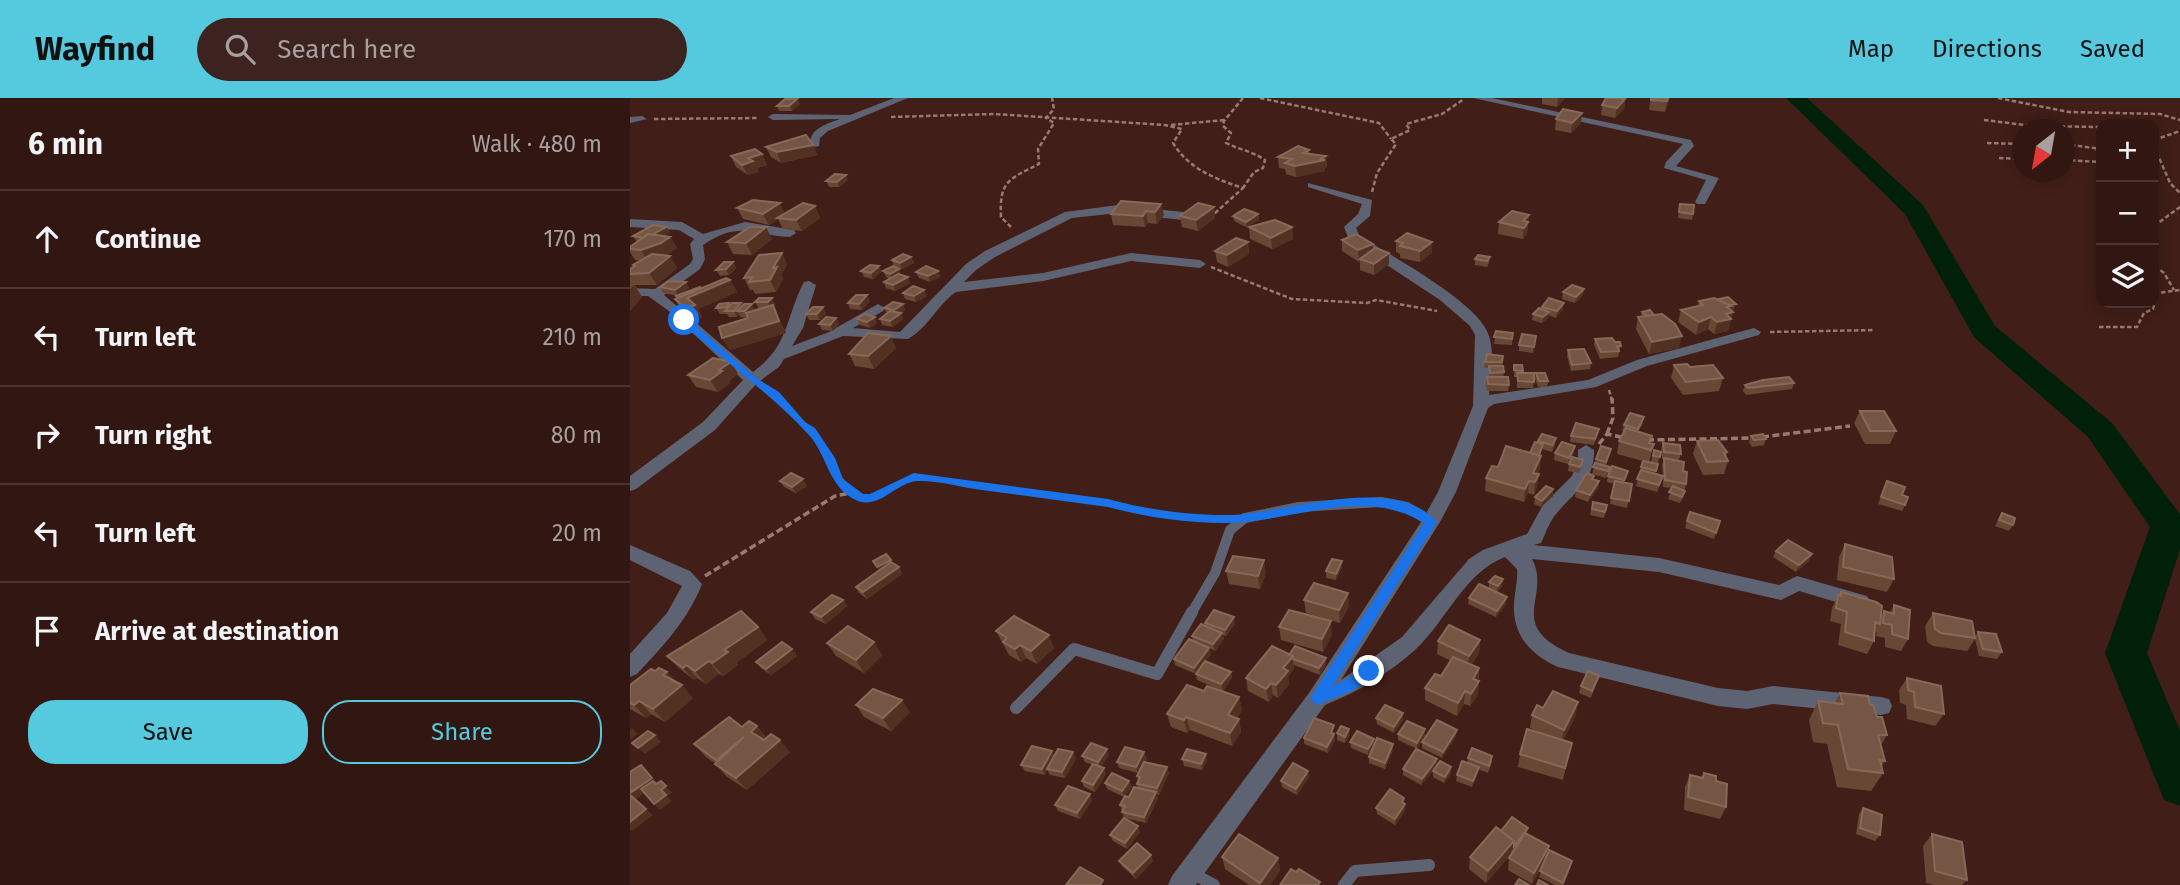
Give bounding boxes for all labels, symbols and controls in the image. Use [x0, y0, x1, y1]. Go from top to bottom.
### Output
search box [197, 18, 687, 81]
text: Wayfind [35, 29, 155, 69]
icon: search [221, 30, 259, 68]
text: Search here [277, 34, 416, 65]
text: Map [1848, 35, 1894, 63]
text: Directions [1932, 35, 2042, 63]
text: Saved [2080, 35, 2145, 63]
north arrow [2012, 119, 2075, 182]
map controls [2096, 119, 2159, 308]
button: + [2096, 119, 2159, 182]
text: 6 min [28, 126, 103, 162]
text: Walk · 480 m [472, 130, 602, 158]
button: − [2096, 182, 2159, 245]
icon: ahead [28, 220, 66, 258]
text: Continue [95, 224, 201, 255]
text: 170 m [543, 225, 602, 253]
button: layers [2096, 245, 2159, 308]
route start [668, 304, 699, 335]
icon: left [28, 318, 66, 356]
text: Turn left [95, 322, 196, 353]
text: 210 m [543, 323, 602, 351]
icon: right [28, 416, 66, 454]
text: Turn right [95, 420, 212, 451]
text: 80 m [551, 421, 602, 449]
icon: left [28, 514, 66, 552]
text: Turn left [95, 518, 196, 549]
text: 20 m [552, 519, 602, 547]
icon: arrive [28, 612, 66, 650]
text: Arrive at destination [95, 616, 339, 647]
route end [1353, 655, 1384, 686]
button: Save [28, 700, 308, 764]
button: Share [322, 700, 602, 764]

